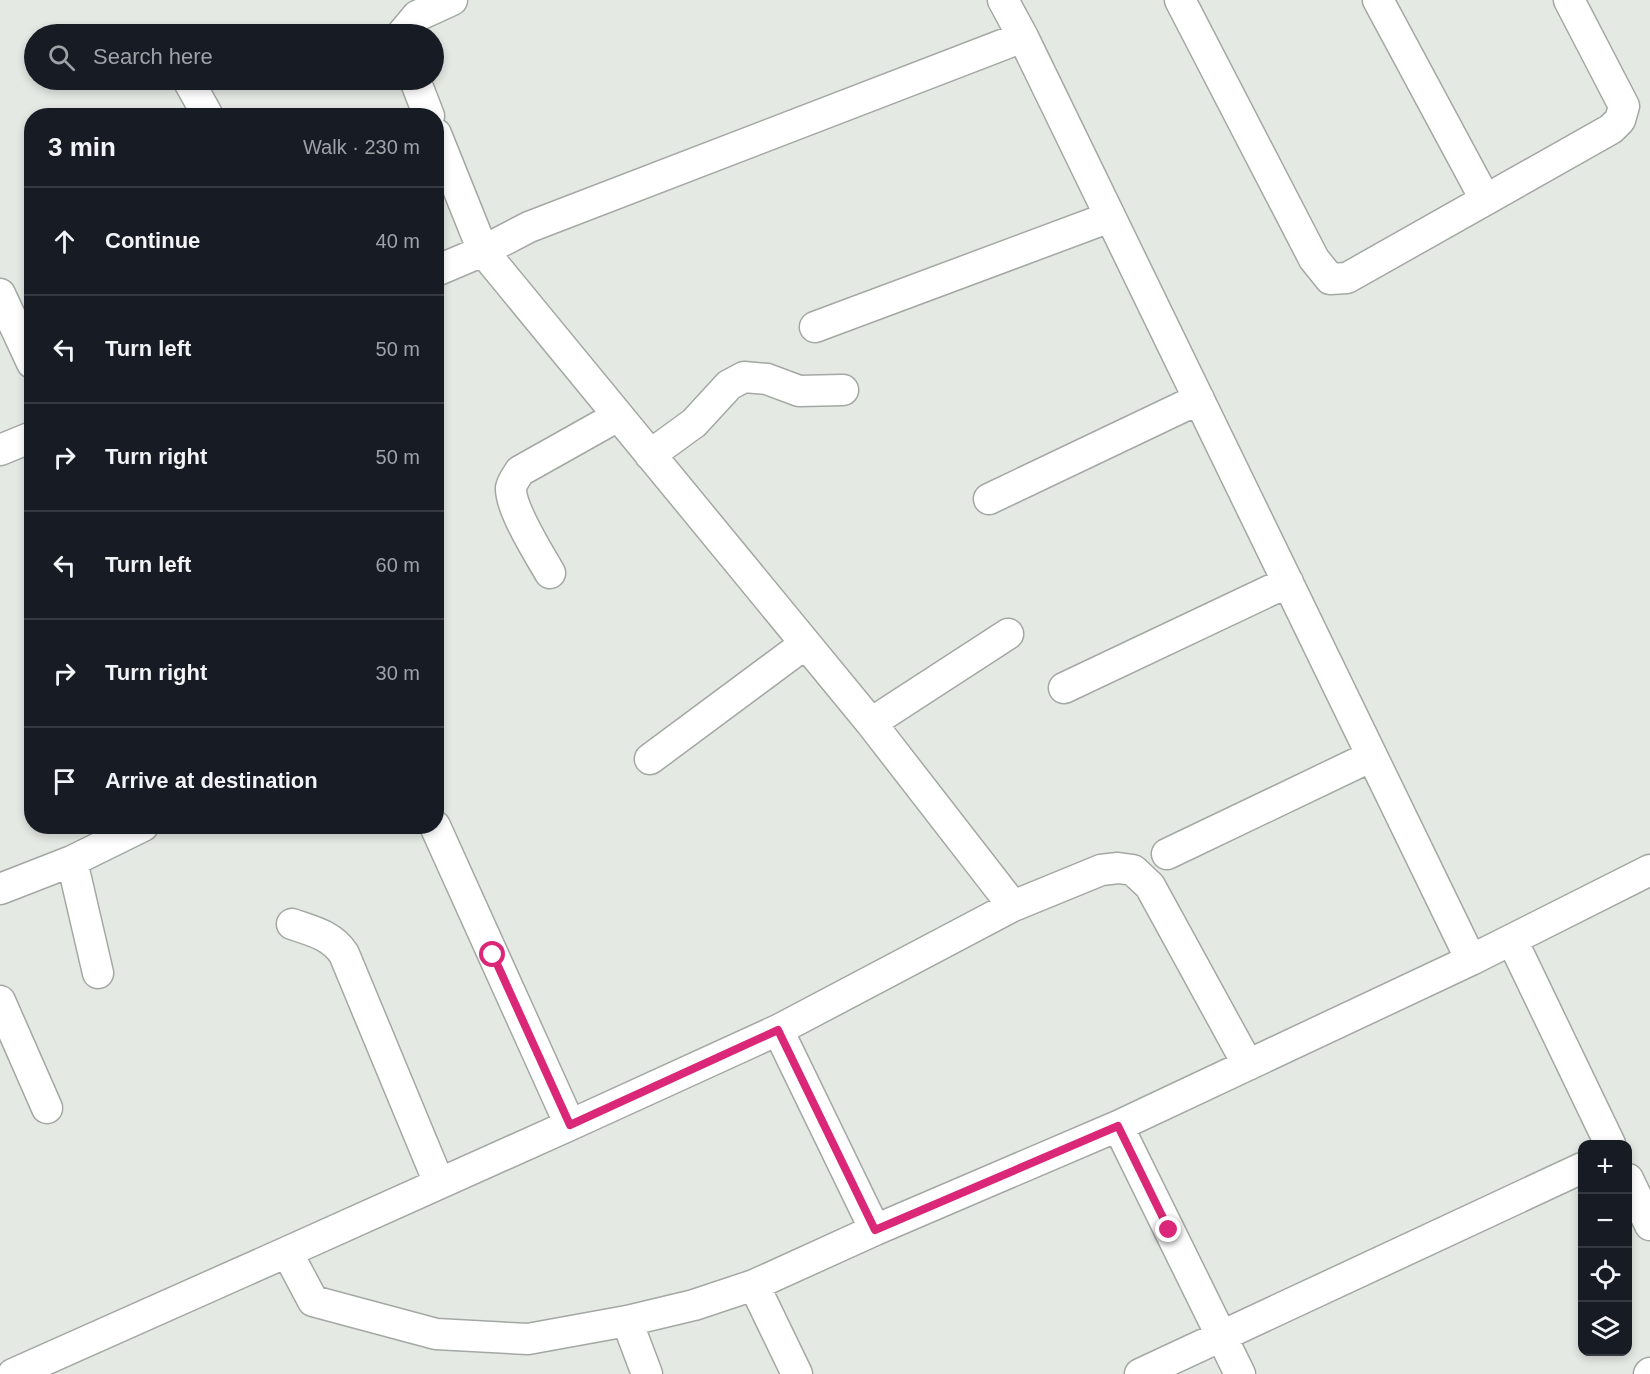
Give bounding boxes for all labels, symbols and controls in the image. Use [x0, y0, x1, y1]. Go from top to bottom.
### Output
search box [24, 24, 444, 90]
icon: search [45, 41, 78, 74]
text: Search here [93, 44, 213, 69]
text: 3 min [48, 132, 116, 162]
text: Walk · 230 m [303, 136, 420, 158]
icon: ahead [48, 225, 81, 258]
text: Continue [105, 228, 200, 253]
text: 40 m [376, 230, 420, 252]
icon: left [48, 333, 81, 366]
text: Turn left [105, 336, 191, 361]
text: 50 m [376, 338, 420, 360]
icon: right [48, 441, 81, 474]
text: Turn right [105, 444, 207, 469]
text: 50 m [376, 446, 420, 468]
icon: left [48, 549, 81, 582]
text: Turn left [105, 552, 191, 577]
text: 60 m [376, 554, 420, 576]
icon: right [48, 657, 81, 690]
text: Turn right [105, 660, 207, 685]
text: 30 m [376, 662, 420, 684]
icon: arrive [48, 765, 81, 798]
text: Arrive at destination [105, 768, 318, 793]
route start [479, 941, 505, 967]
map controls [1578, 1140, 1632, 1356]
button: + [1578, 1140, 1632, 1194]
button: − [1578, 1194, 1632, 1248]
route end [1155, 1216, 1181, 1242]
button: locate [1578, 1248, 1632, 1302]
button: layers [1578, 1302, 1632, 1356]

